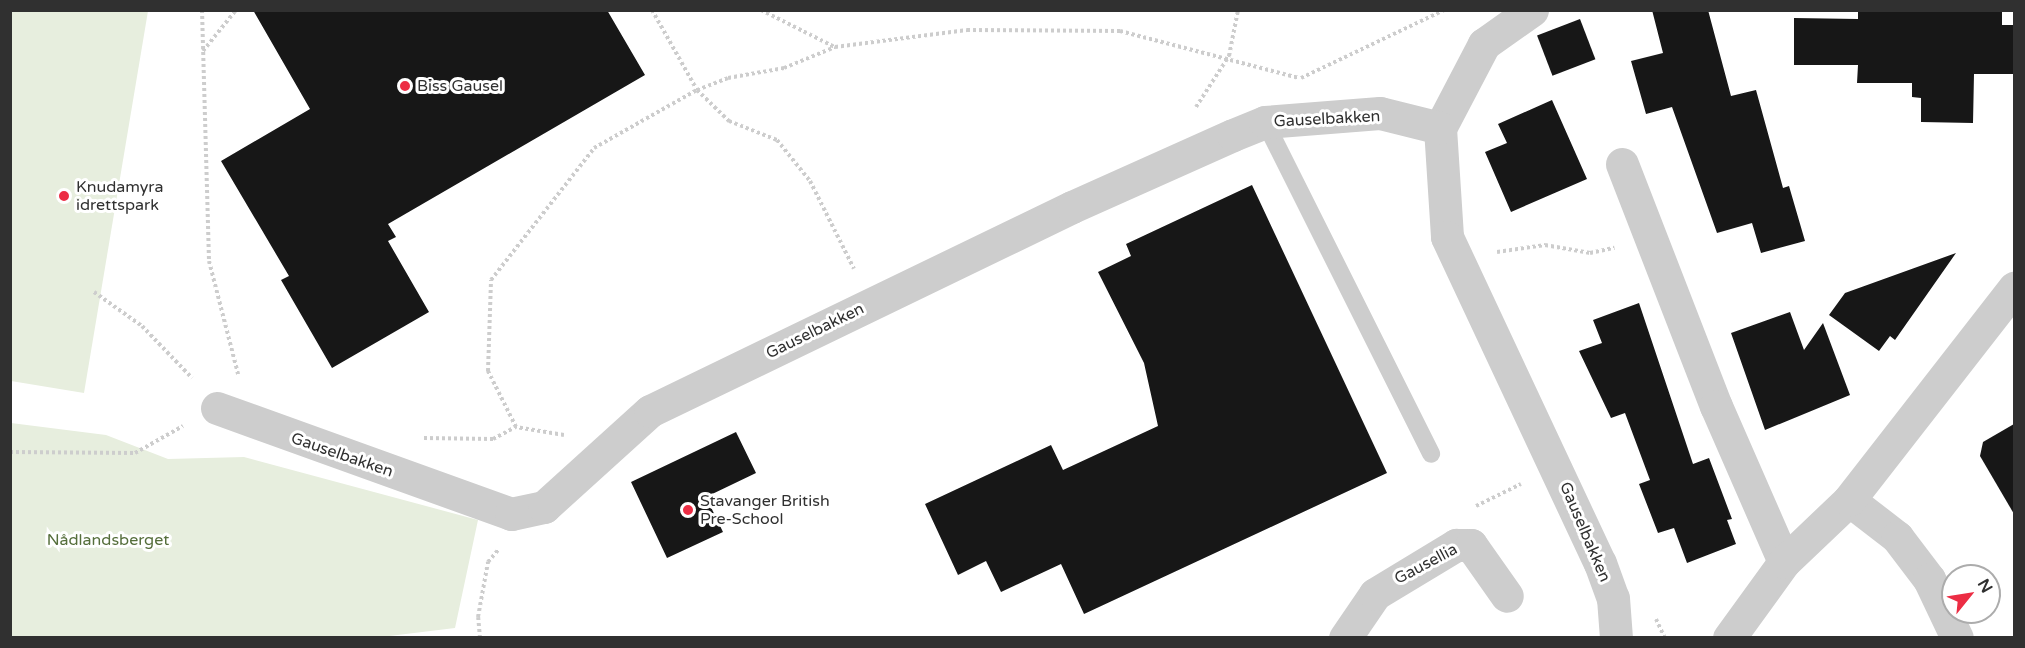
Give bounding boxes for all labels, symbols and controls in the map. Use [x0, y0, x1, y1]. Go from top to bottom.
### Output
place label: Biss Gausel [417, 76, 503, 96]
marker: Biss Gausel [398, 79, 412, 93]
street label: Gauselbakken [1273, 107, 1381, 131]
place label: Knudamyra idrettspark [76, 177, 163, 215]
marker: Knudamyra idrettspark [57, 189, 71, 203]
street label: Gauselbakken [763, 299, 867, 363]
street label: Gauselbakken [288, 429, 396, 481]
street label: Gauselbakken [1555, 479, 1615, 585]
place label: Stavanger British Pre-School [700, 491, 830, 529]
marker: Stavanger British Pre-School [681, 503, 695, 517]
park label: Nådlandsberget [47, 530, 169, 550]
street label: Gausellia [1391, 539, 1461, 589]
north arrow [1941, 564, 2001, 624]
text: N [1973, 575, 1997, 597]

